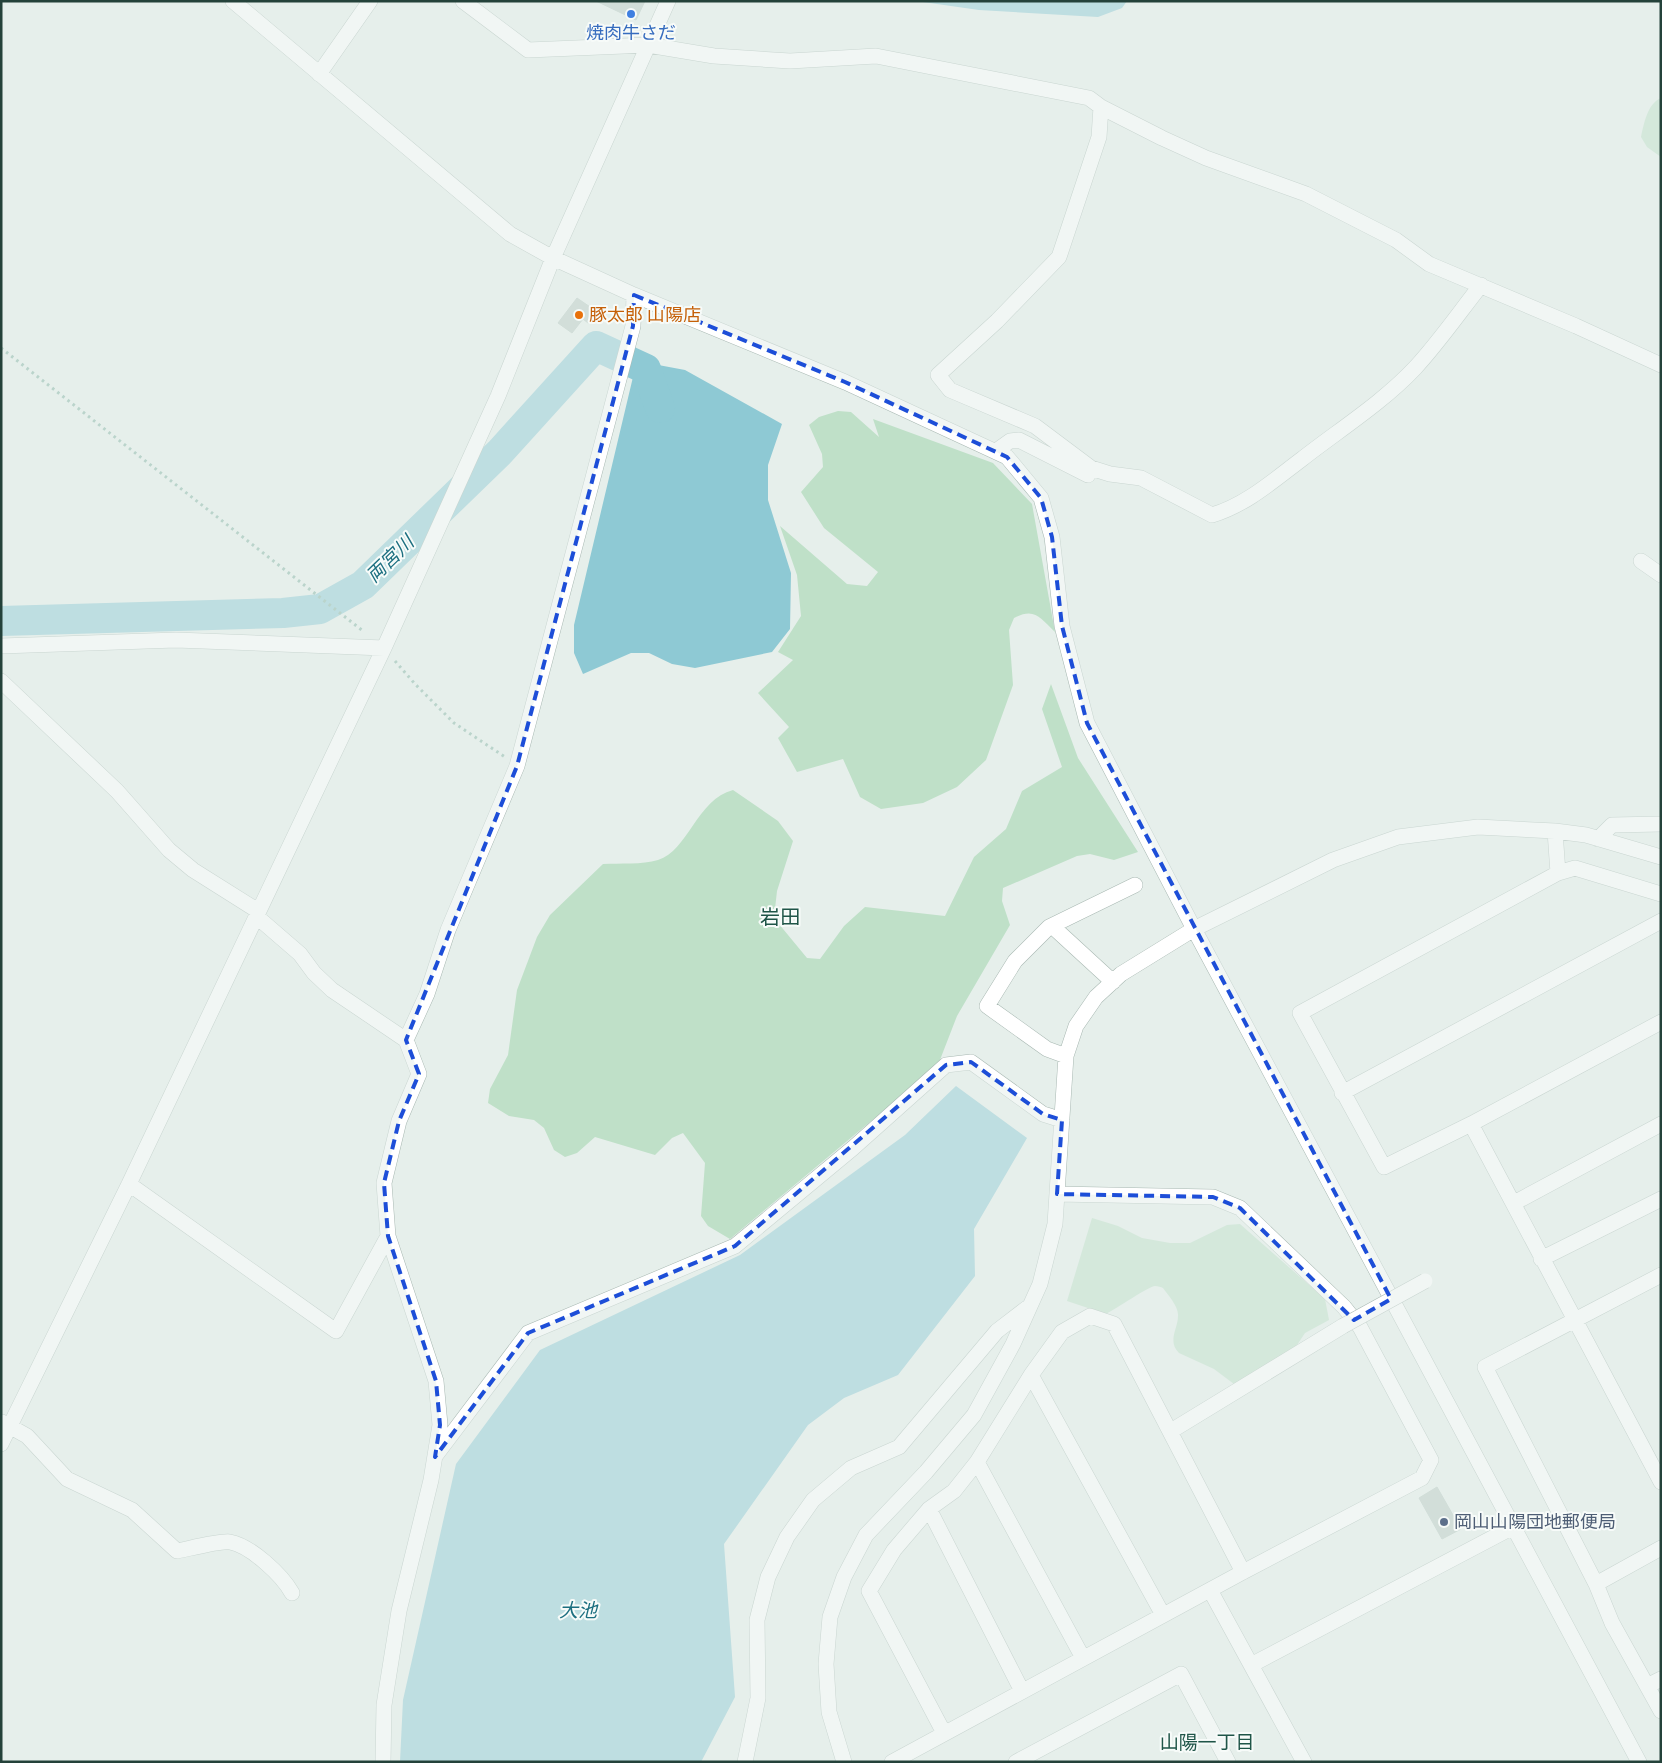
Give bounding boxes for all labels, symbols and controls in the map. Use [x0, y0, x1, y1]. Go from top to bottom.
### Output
marker: 焼肉牛さだ [625, 8, 637, 20]
place label: 焼肉牛さだ [586, 22, 676, 44]
place label: 豚太郎 山陽店 [589, 304, 701, 326]
marker: 豚太郎 山陽店 [573, 309, 585, 321]
water label: 両宮川 [362, 530, 420, 587]
district label: 岩田 [760, 905, 800, 929]
place label: 岡山山陽団地郵便局 [1454, 1511, 1616, 1533]
marker: 岡山山陽団地郵便局 [1438, 1516, 1450, 1528]
water label: 大池 [559, 1599, 599, 1622]
district label: 山陽一丁目 [1159, 1731, 1255, 1754]

